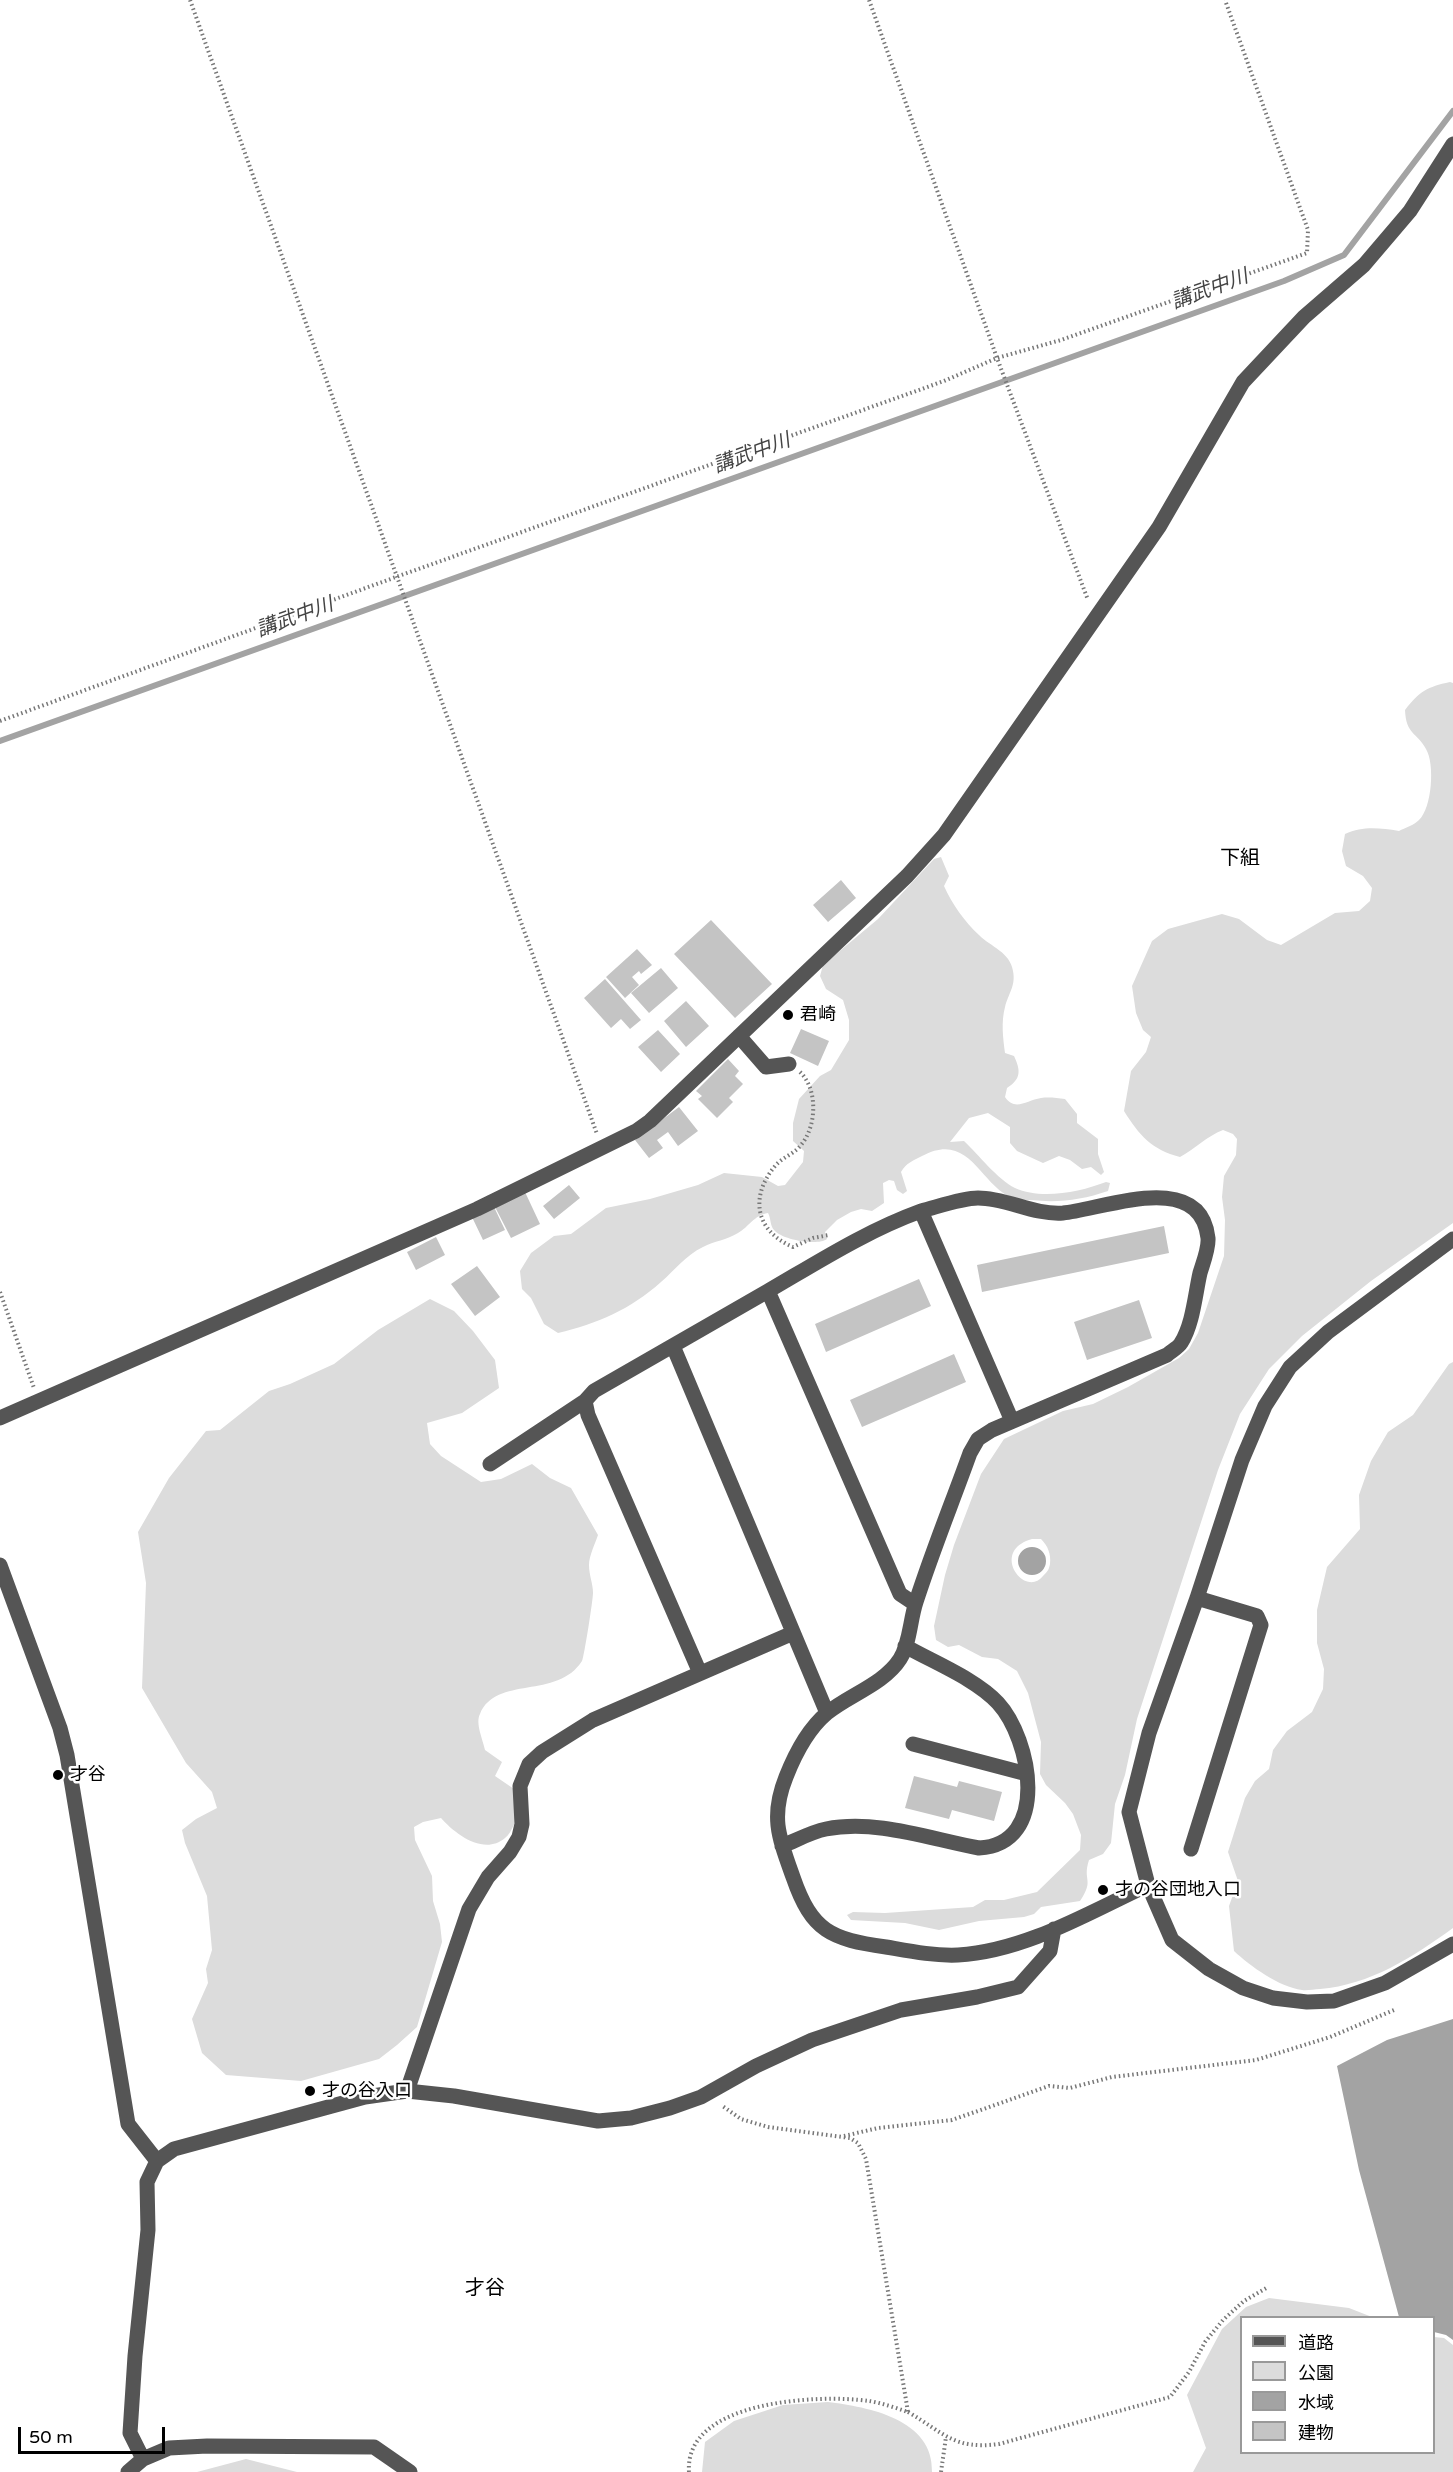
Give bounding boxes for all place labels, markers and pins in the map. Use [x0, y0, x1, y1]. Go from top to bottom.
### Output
place label: 君崎 [800, 1004, 836, 1026]
marker: 君崎 [781, 1008, 795, 1022]
place label: 才谷 [70, 1764, 106, 1786]
marker: 才谷 [51, 1768, 65, 1782]
place label: 才の谷団地入口 [1115, 1879, 1241, 1901]
marker: 才の谷団地入口 [1096, 1883, 1110, 1897]
place label: 才の谷入口 [322, 2080, 412, 2102]
marker: 才の谷入口 [303, 2084, 317, 2098]

